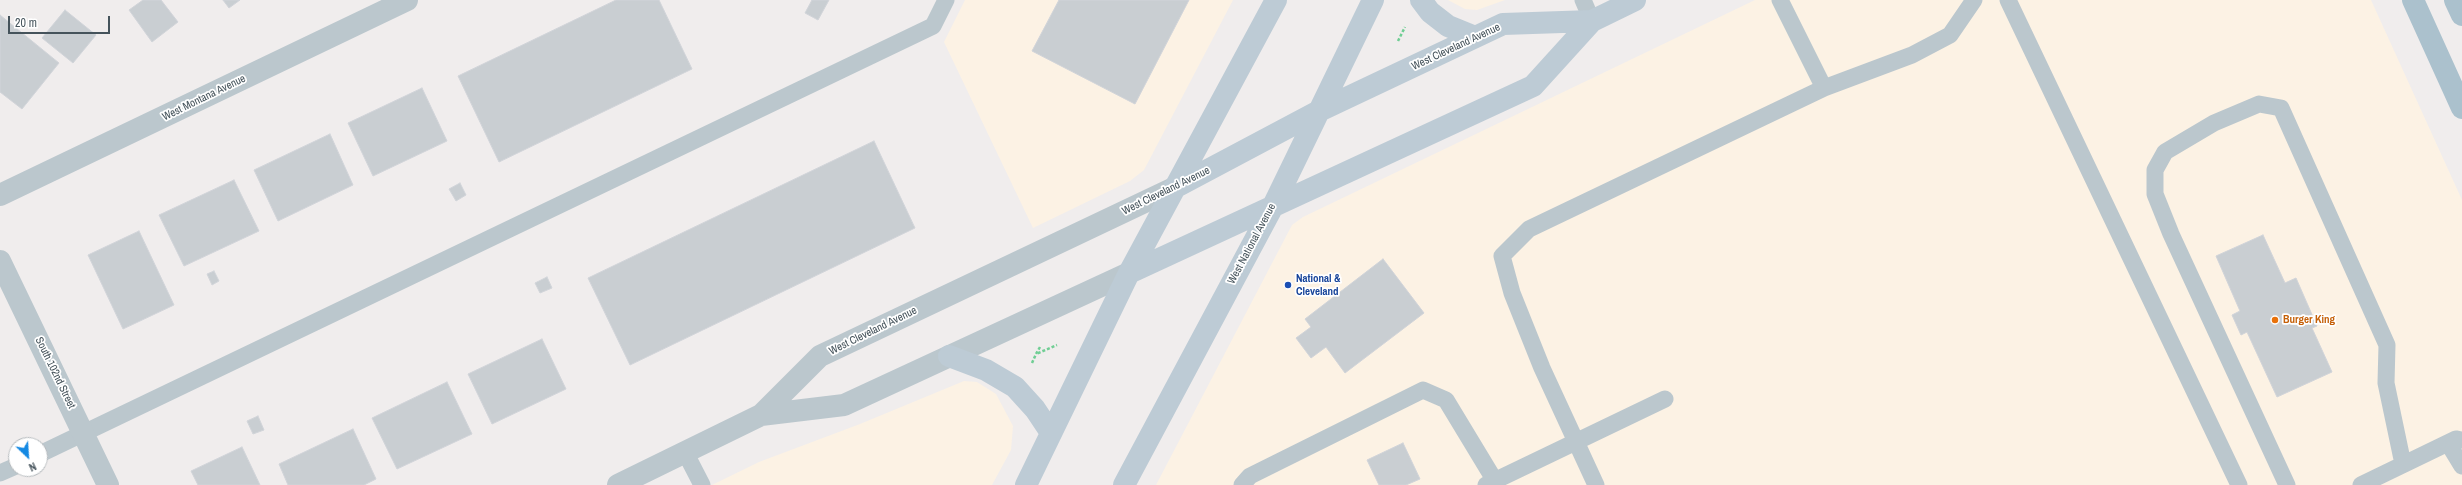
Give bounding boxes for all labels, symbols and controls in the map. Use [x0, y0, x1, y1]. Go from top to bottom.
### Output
scale bar [10, 8, 112, 34]
text: 20 m [15, 15, 37, 31]
street label: West Cleveland Avenue [1410, 21, 1502, 73]
street label: West Montana Avenue [160, 72, 248, 124]
street label: West Cleveland Avenue [1120, 164, 1212, 218]
street label: West National Avenue [1225, 201, 1279, 287]
place label: National & Cleveland [1296, 272, 1341, 298]
marker: National & Cleveland [1283, 280, 1293, 290]
street label: West Cleveland Avenue [827, 304, 919, 358]
place label: Burger King [2283, 313, 2335, 327]
marker: Burger King [2270, 315, 2280, 325]
street label: South 102nd Street [32, 335, 78, 411]
north arrow [8, 437, 48, 477]
text: N [27, 459, 39, 475]

